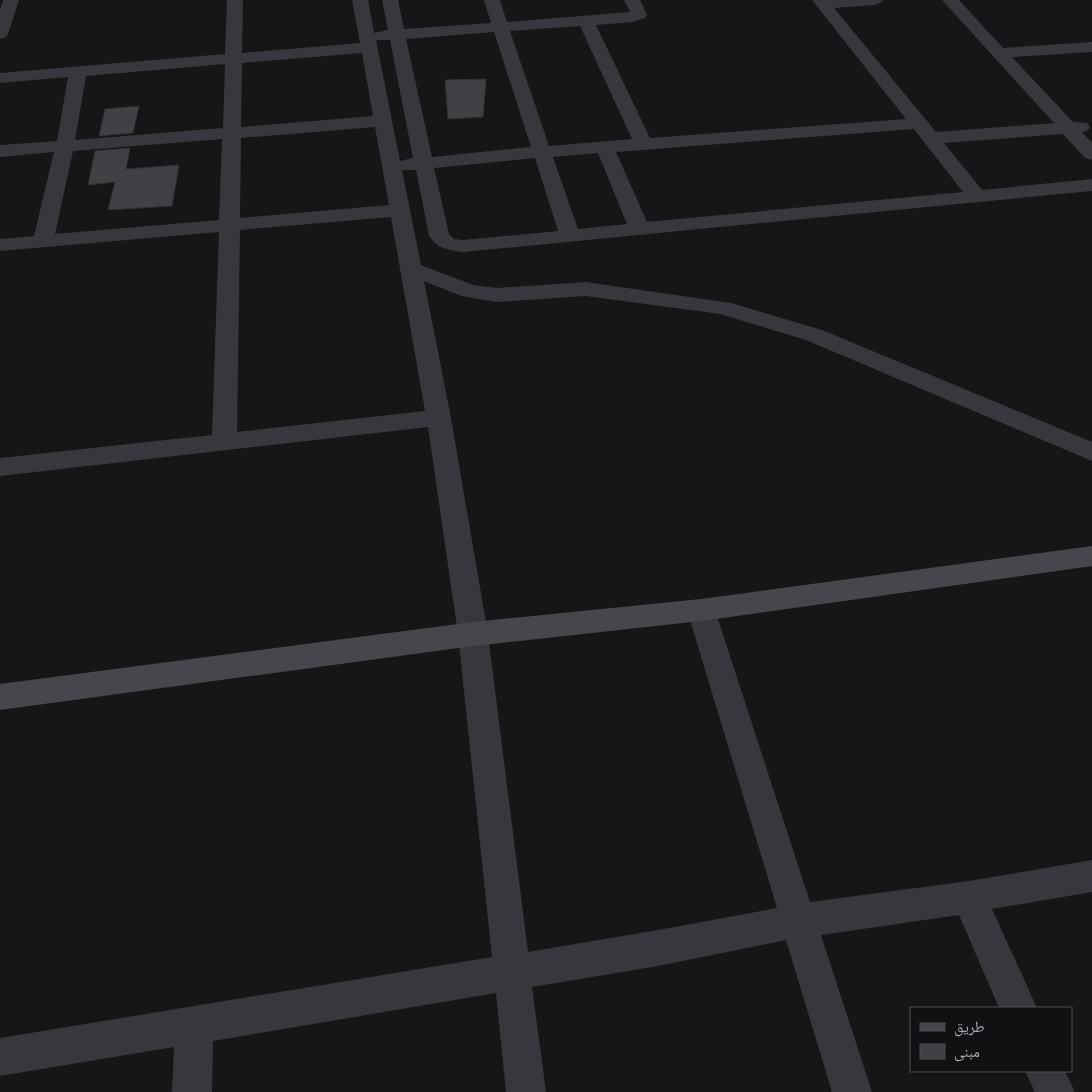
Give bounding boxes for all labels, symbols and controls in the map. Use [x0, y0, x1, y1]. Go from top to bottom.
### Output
legend [910, 1007, 1072, 1072]
text: طريق [954, 1017, 985, 1037]
text: مبنى [954, 1042, 980, 1062]

